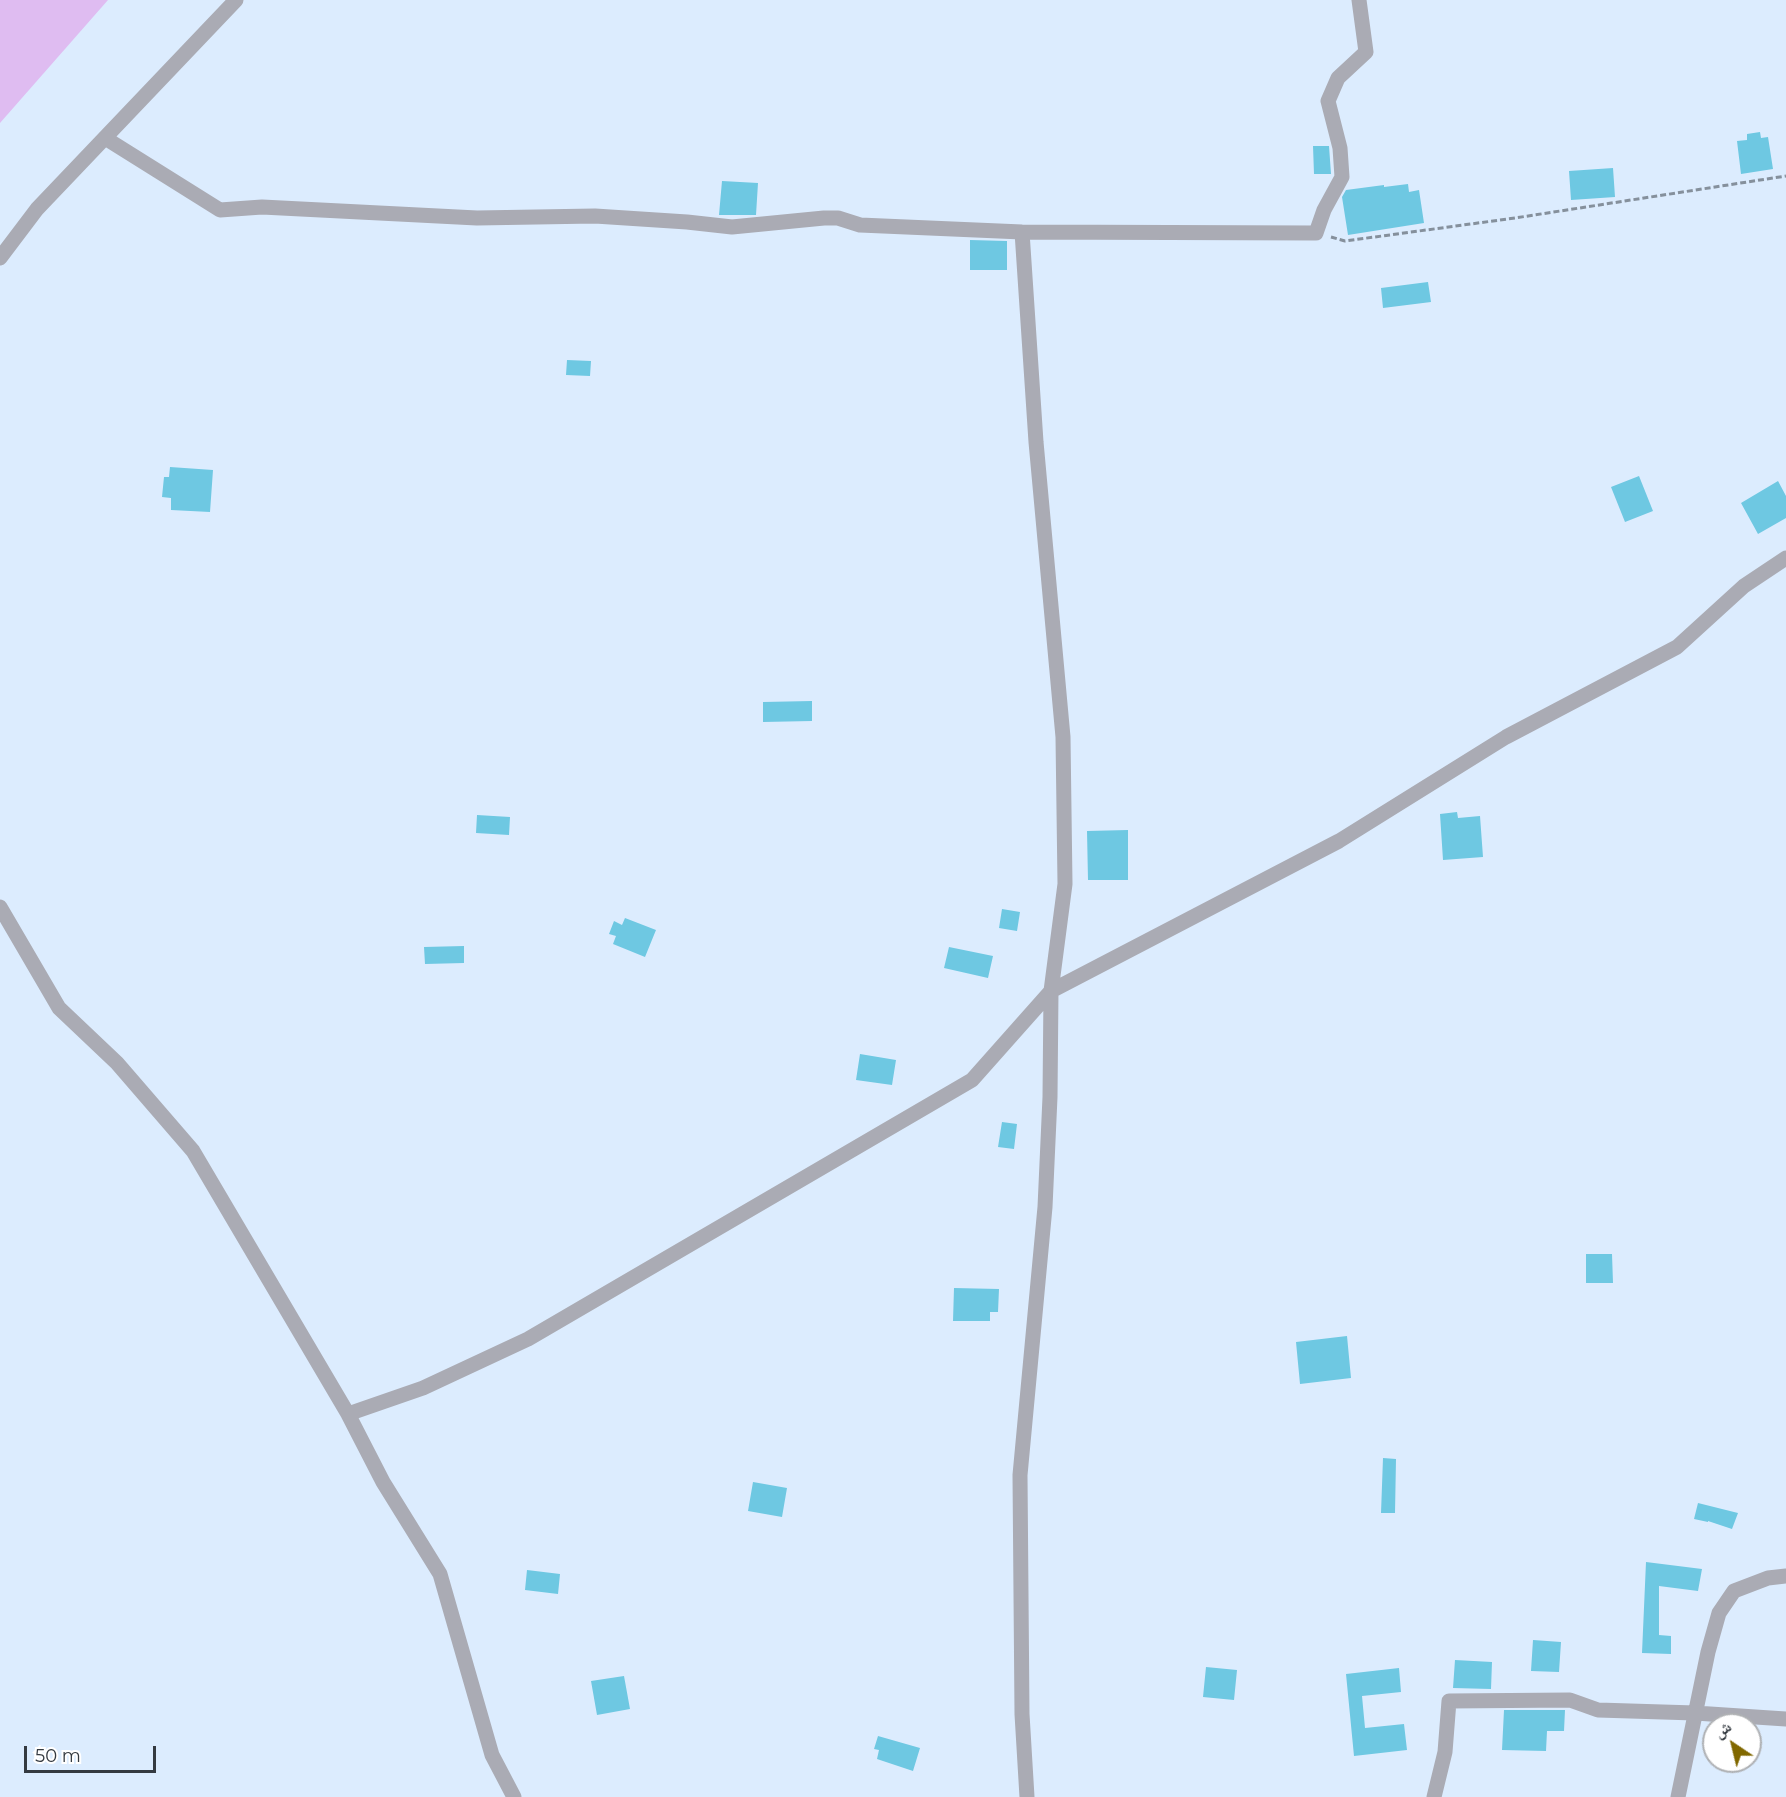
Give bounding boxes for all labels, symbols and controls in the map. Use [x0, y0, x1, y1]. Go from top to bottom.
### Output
north arrow [1702, 1713, 1762, 1773]
text: ش [1710, 1717, 1735, 1742]
scale bar [27, 1734, 159, 1772]
text: 50 m [35, 1745, 81, 1767]

